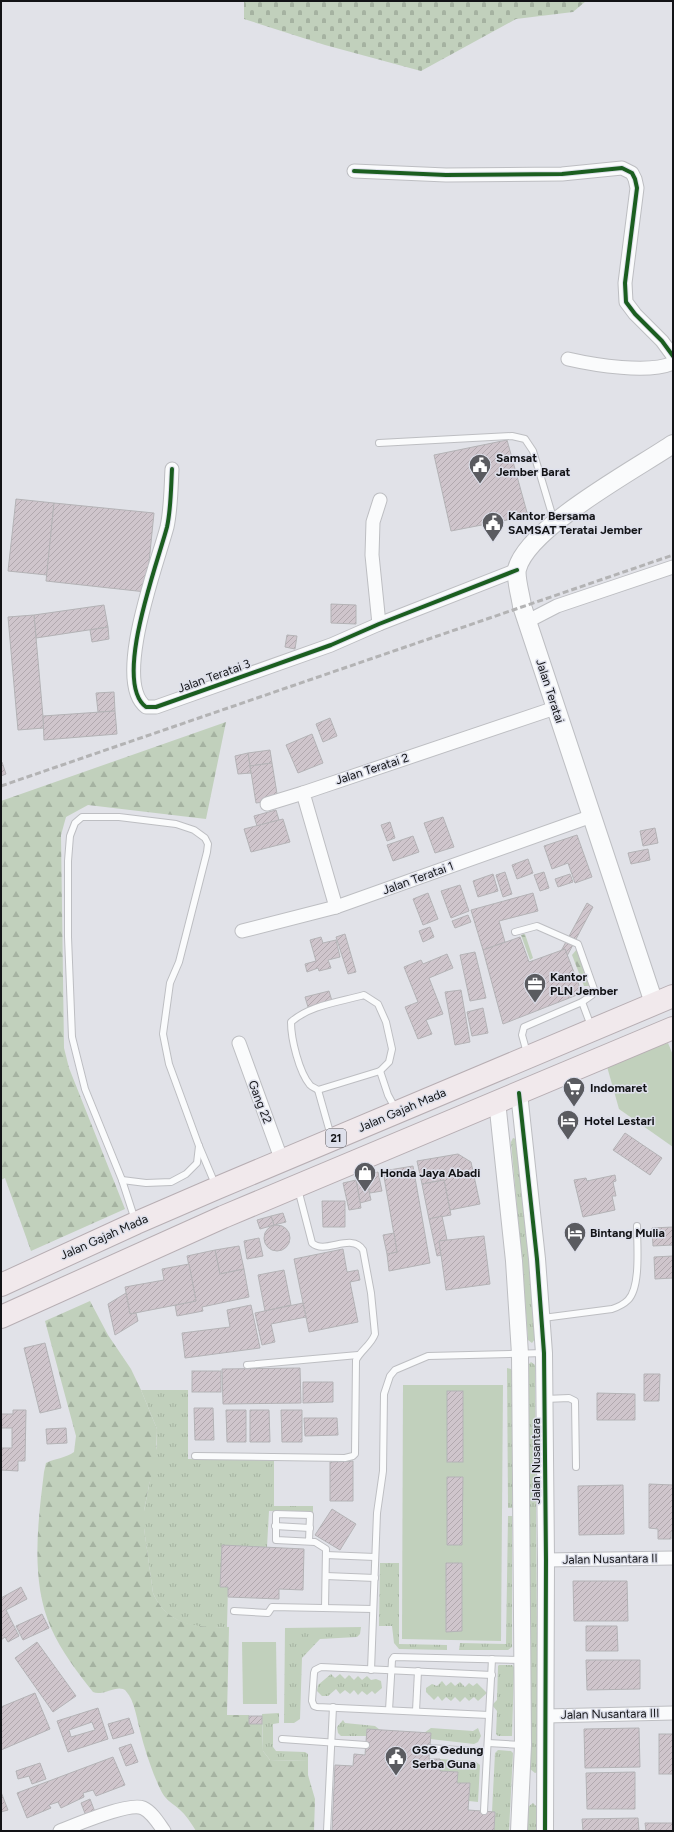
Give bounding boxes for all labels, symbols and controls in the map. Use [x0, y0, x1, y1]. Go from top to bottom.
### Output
place label: Samsat Jember Barat [496, 451, 571, 479]
public building icon: Samsat Jember Barat [467, 452, 493, 485]
place label: Kantor Bersama SAMSAT Teratai Jember [508, 509, 643, 537]
public building icon: Kantor Bersama SAMSAT Teratai Jember [480, 510, 506, 543]
street label: Jalan Teratai 3 [176, 656, 252, 696]
street label: Jalan Teratai [533, 657, 567, 725]
street label: Jalan Teratai 2 [333, 751, 411, 787]
street label: Jalan Teratai 1 [381, 859, 455, 897]
place label: Kantor PLN Jember [550, 970, 618, 998]
office icon: Kantor PLN Jember [522, 971, 548, 1004]
supermarket icon: Indomaret [561, 1075, 587, 1108]
street label: Gang 22 [245, 1078, 275, 1126]
place label: Indomaret [590, 1081, 647, 1095]
street label: Jalan Gajah Mada [356, 1085, 448, 1135]
hotel icon: Hotel Lestari [555, 1108, 581, 1141]
place label: Hotel Lestari [584, 1114, 655, 1128]
road number: 21 [326, 1129, 346, 1147]
shop icon: Honda Jaya Abadi [352, 1160, 378, 1193]
place label: Honda Jaya Abadi [380, 1166, 480, 1180]
street label: Jalan Gajah Mada [58, 1211, 150, 1263]
hotel icon: Bintang Mulia [562, 1220, 588, 1253]
place label: Bintang Mulia [590, 1226, 665, 1240]
street label: Jalan Nusantara [529, 1418, 543, 1504]
street label: Jalan Nusantara II [562, 1551, 658, 1567]
street label: Jalan Nusantara III [561, 1706, 659, 1722]
place label: GSG Gedung Serba Guna [412, 1743, 484, 1771]
public building icon: GSG Gedung Serba Guna [383, 1744, 409, 1777]

